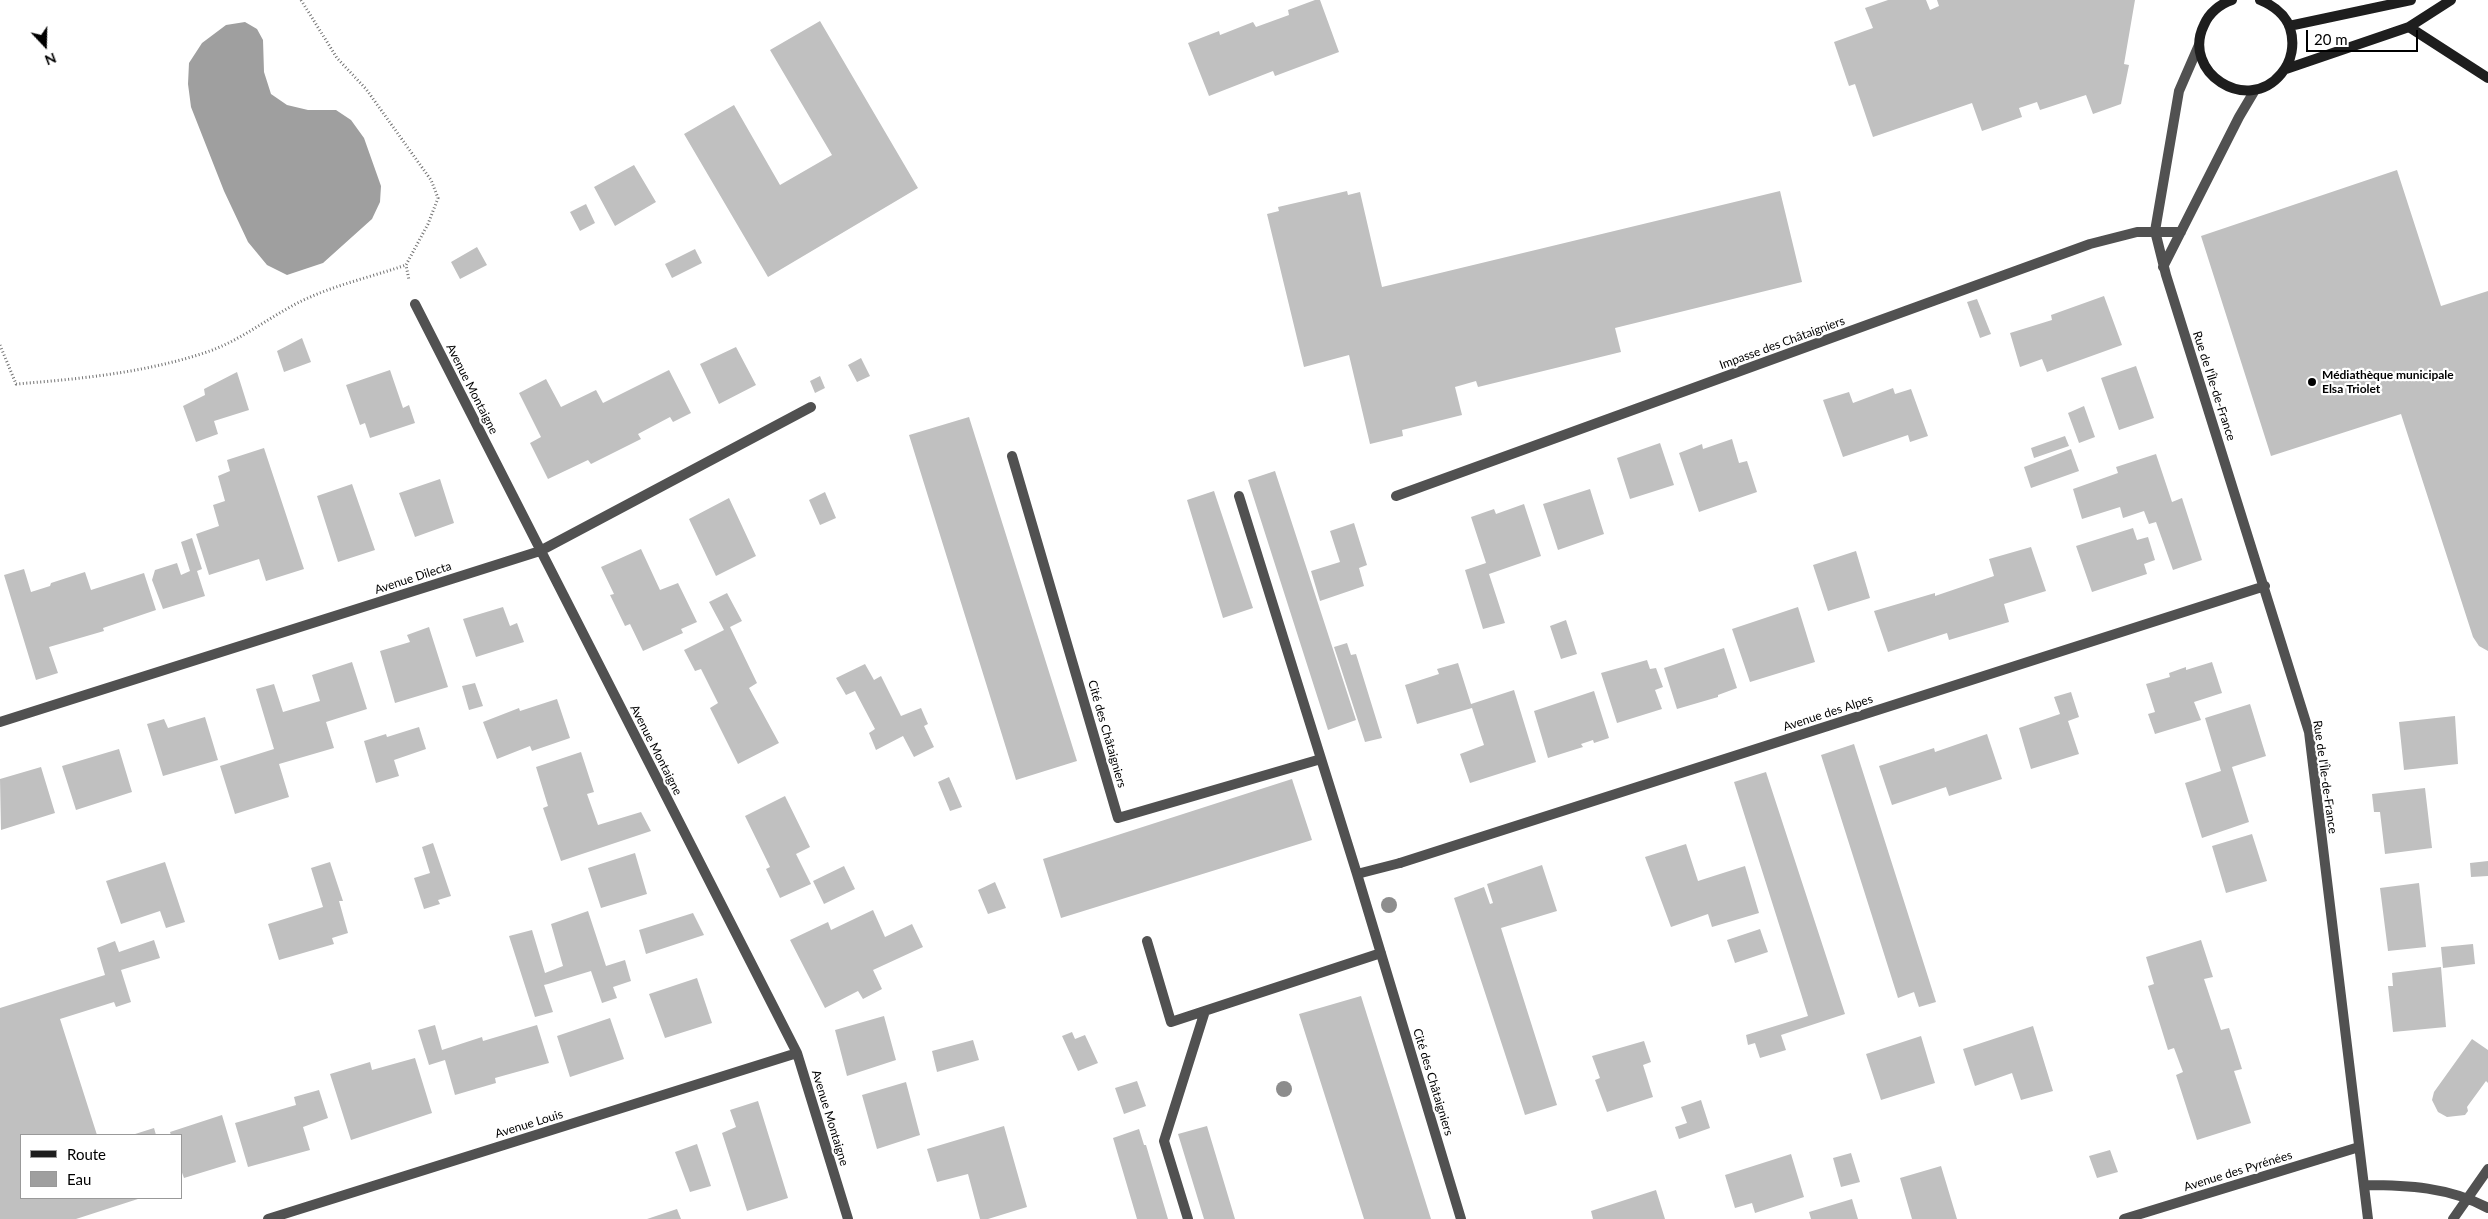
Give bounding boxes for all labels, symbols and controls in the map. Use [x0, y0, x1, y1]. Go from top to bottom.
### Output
north arrow [20, 20, 70, 70]
scale bar [2308, 20, 2420, 52]
text: 20 m [2314, 30, 2348, 48]
text: N [42, 50, 59, 69]
street label: Impasse des Châtaigniers [1717, 314, 1847, 372]
street label: Rue de l'Île-de-France [2189, 329, 2239, 443]
street label: Avenue Montaigne [443, 341, 501, 437]
place label: Médiathèque municipale Elsa Triolet [2322, 368, 2454, 396]
marker: Médiathèque municipale Elsa Triolet [2306, 376, 2318, 388]
street label: Avenue Dilecta [373, 559, 453, 597]
street label: Cité des Châtaigniers [1085, 679, 1129, 789]
street label: Avenue des Alpes [1781, 692, 1875, 734]
street label: Avenue Montaigne [627, 702, 685, 798]
street label: Rue de l'Île-de-France [2310, 719, 2340, 835]
street label: Cité des Châtaigniers [1410, 1027, 1456, 1137]
street label: Avenue Montaigne [809, 1068, 851, 1168]
street label: Avenue Louis [493, 1107, 565, 1141]
legend [20, 1134, 182, 1199]
text: Route [67, 1145, 106, 1163]
street label: Avenue des Pyrénées [2182, 1148, 2294, 1194]
text: Eau [67, 1170, 91, 1188]

